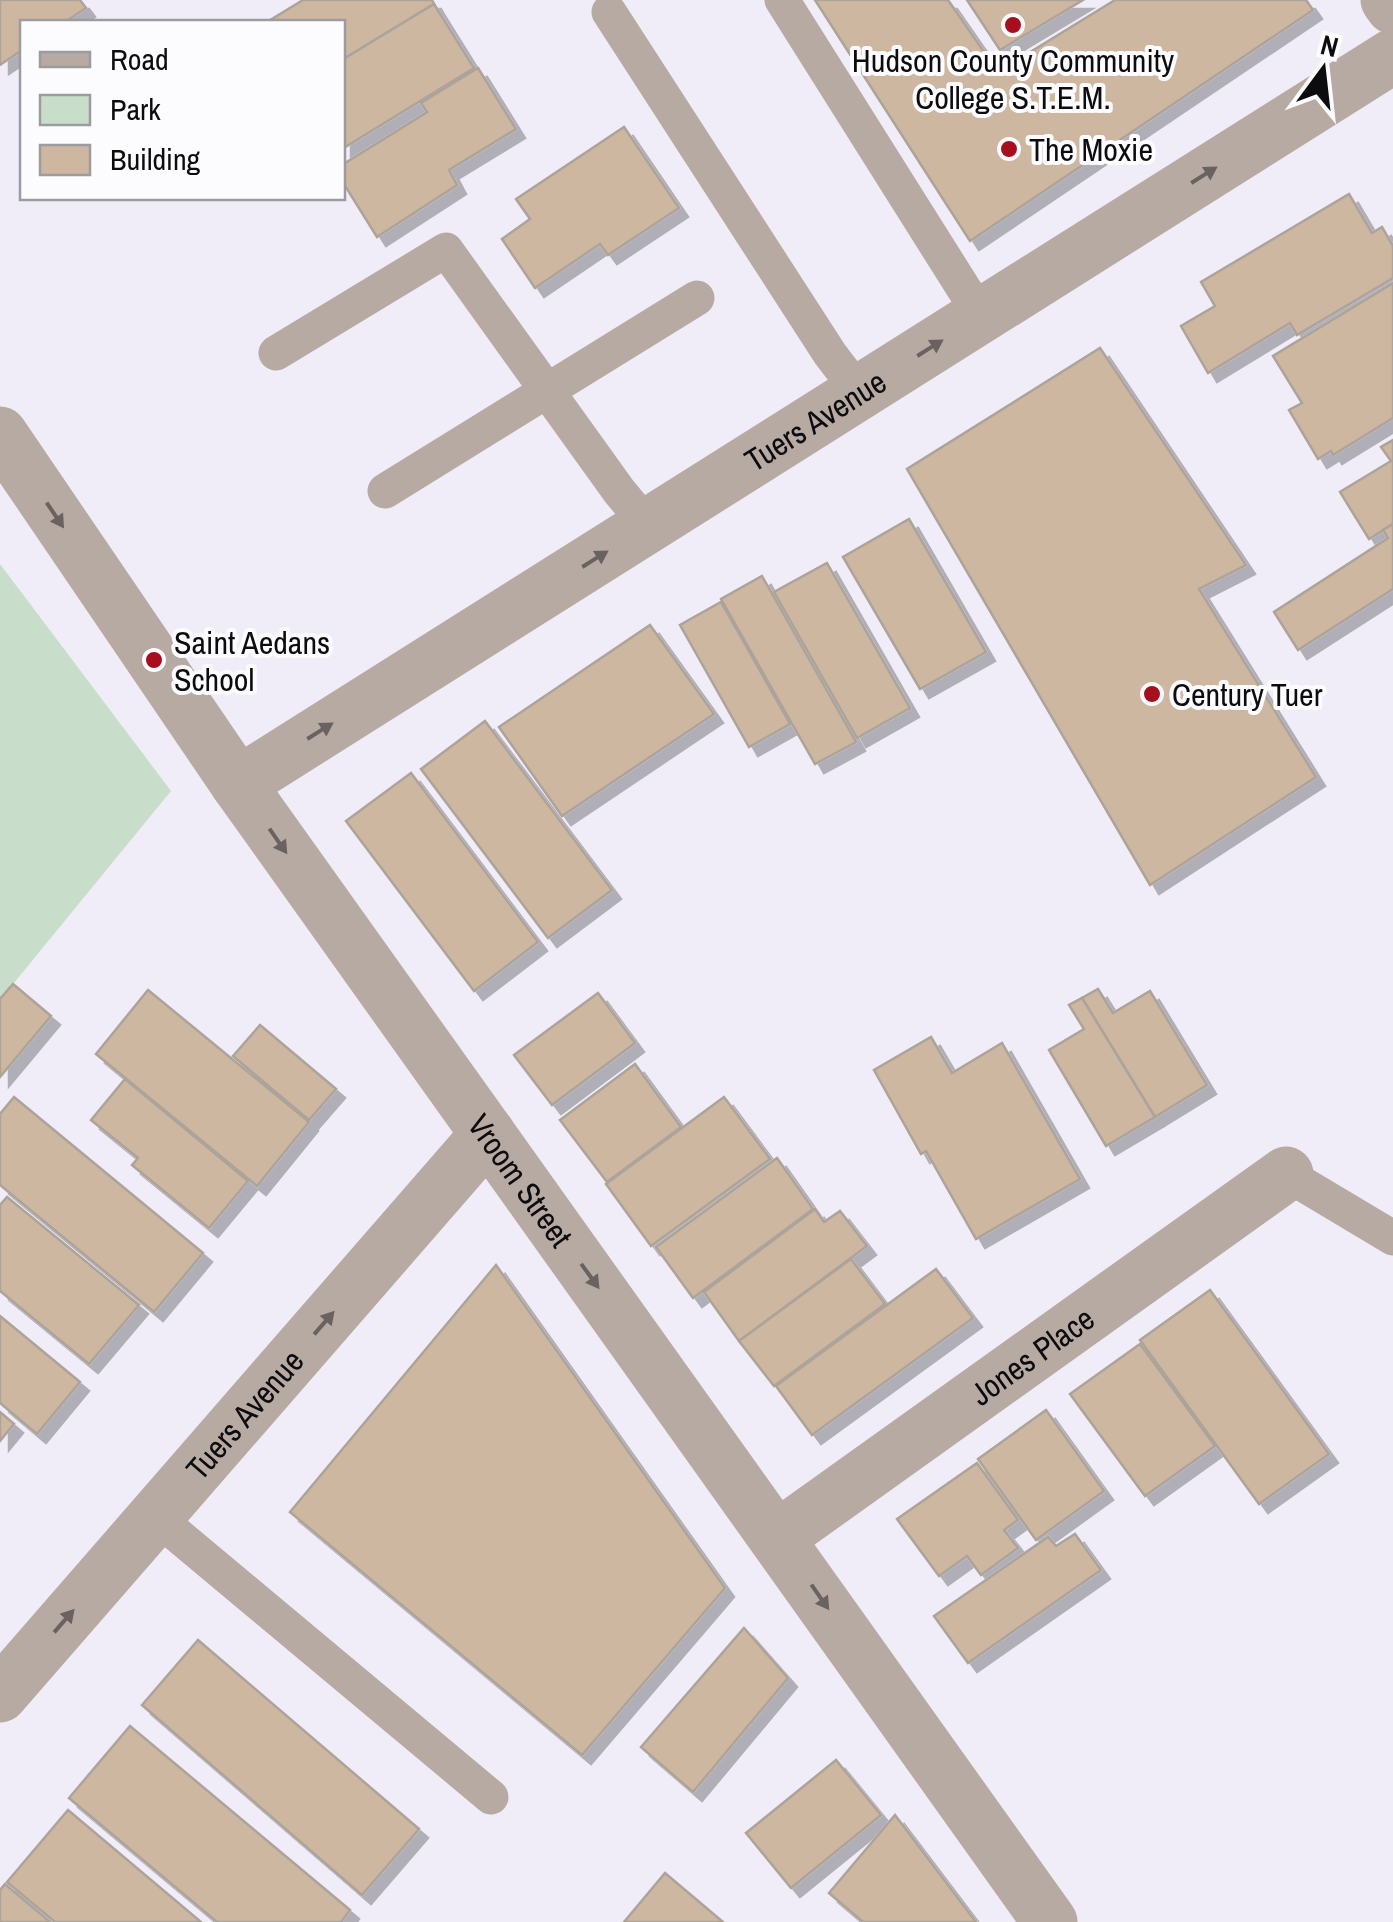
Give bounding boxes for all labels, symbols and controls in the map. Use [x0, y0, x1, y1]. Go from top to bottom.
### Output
marker: Hudson County Community College S.T.E.M. [1002, 14, 1024, 36]
legend [20, 20, 345, 200]
north arrow [1273, 20, 1373, 120]
text: N [1317, 25, 1342, 66]
text: Road [110, 39, 169, 79]
place label: Hudson County Community College S.T.E.M. [852, 39, 1174, 119]
text: Park [110, 89, 161, 129]
place label: The Moxie [1029, 128, 1153, 171]
marker: The Moxie [998, 138, 1020, 160]
text: Building [110, 139, 201, 179]
one-way arrow [1191, 166, 1218, 184]
one-way arrow [916, 339, 943, 358]
street label: Tuers Avenue [736, 360, 894, 481]
one-way arrow [45, 501, 64, 528]
one-way arrow [581, 550, 609, 568]
place label: Saint Aedans School [174, 621, 330, 701]
marker: Saint Aedans School [143, 649, 165, 671]
place label: Century Tuer [1172, 673, 1323, 716]
marker: Century Tuer [1141, 683, 1163, 705]
one-way arrow [306, 723, 334, 741]
one-way arrow [268, 827, 287, 854]
street label: Vroom Street [459, 1105, 583, 1255]
one-way arrow [579, 1263, 599, 1289]
street label: Jones Place [961, 1297, 1103, 1415]
one-way arrow [312, 1311, 334, 1336]
street label: Tuers Avenue [176, 1340, 313, 1489]
one-way arrow [810, 1583, 829, 1610]
one-way arrow [53, 1609, 75, 1634]

